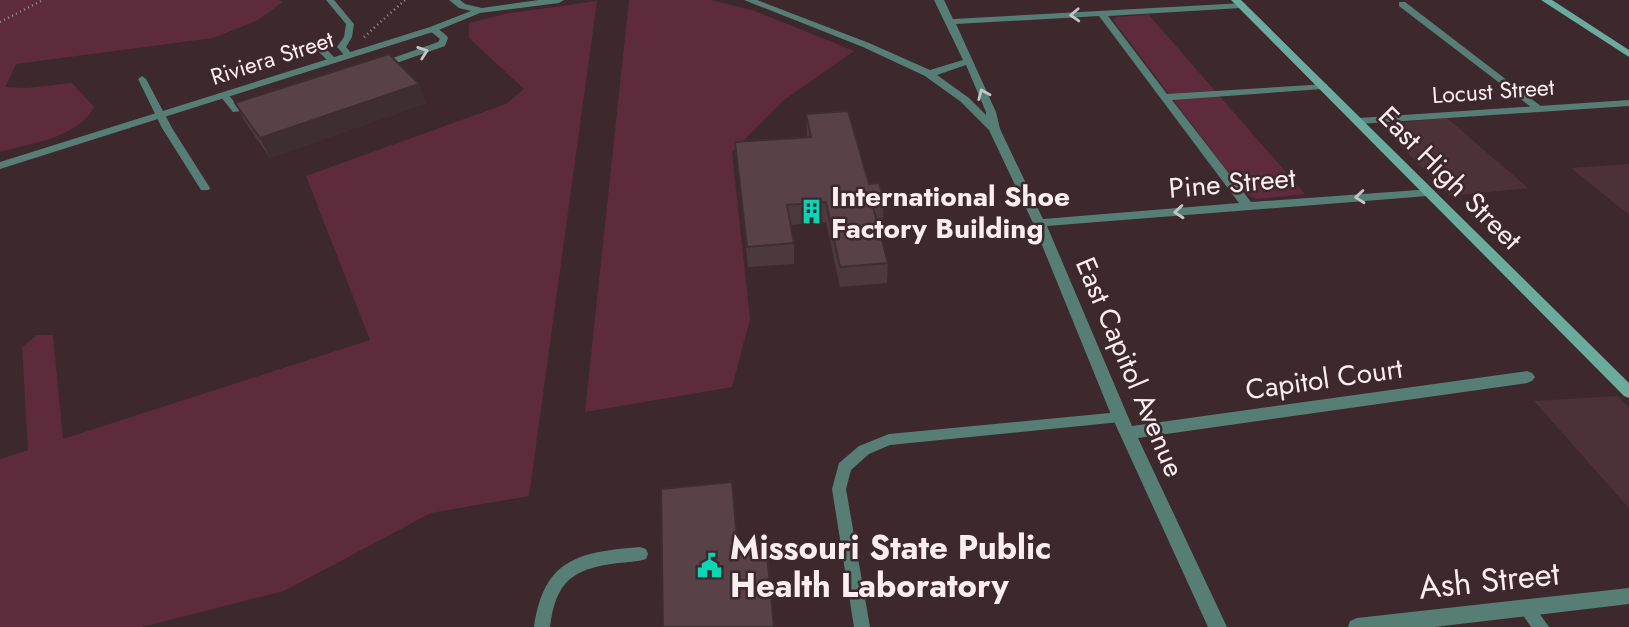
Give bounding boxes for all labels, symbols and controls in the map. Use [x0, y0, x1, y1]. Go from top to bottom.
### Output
one-way arrow [1069, 7, 1080, 22]
street label: Riviera Street [206, 22, 338, 94]
one-way arrow [417, 46, 429, 60]
street label: Locust Street [1431, 70, 1556, 112]
one-way arrow [977, 89, 991, 102]
street label: East High Street [1369, 97, 1531, 259]
street label: Pine Street [1167, 157, 1297, 209]
place label: International Shoe Factory Building [831, 176, 1070, 249]
one-way arrow [1354, 189, 1365, 204]
building icon: International Shoe Factory Building [797, 198, 825, 226]
one-way arrow [1173, 204, 1184, 219]
street label: East Capitol Avenue [1065, 251, 1195, 483]
street label: Capitol Court [1243, 348, 1405, 410]
place label: Missouri State Public Health Laboratory [730, 524, 1051, 609]
street label: Ash Street [1416, 549, 1562, 611]
public building icon: Missouri State Public Health Laboratory [696, 552, 724, 580]

